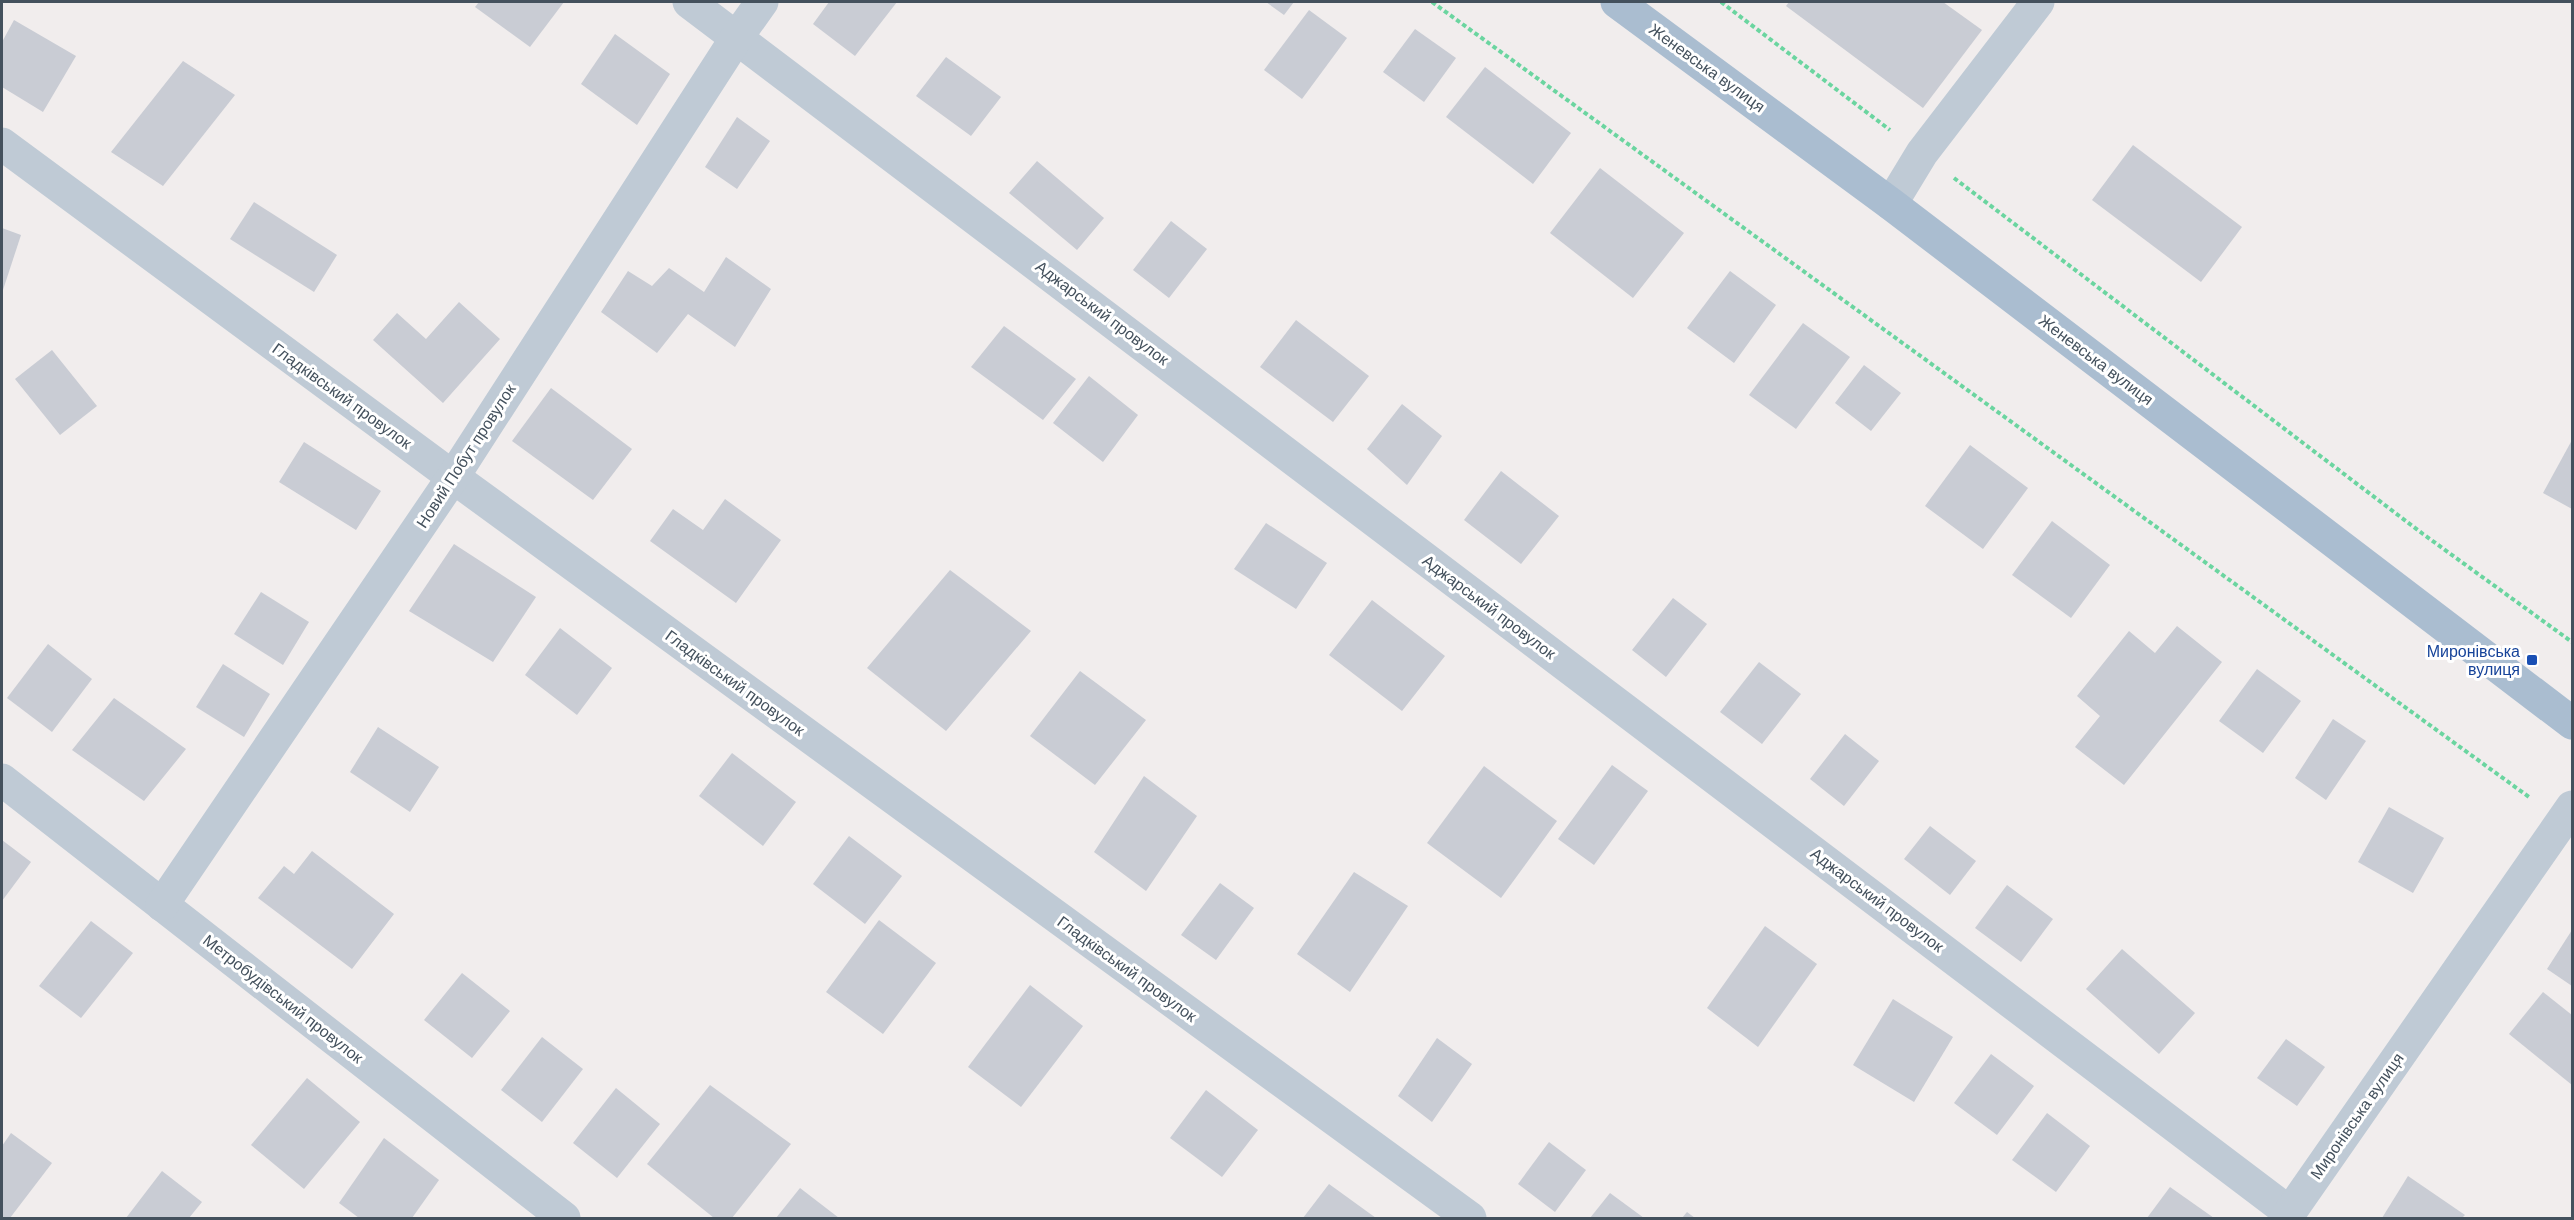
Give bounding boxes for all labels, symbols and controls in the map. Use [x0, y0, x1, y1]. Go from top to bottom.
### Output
street label: Женевська вулиця [1645, 19, 1769, 117]
street label: Аджарський провулок [1031, 256, 1174, 371]
street label: Женевська вулиця [2034, 310, 2158, 410]
street label: Гладківський провулок [268, 338, 417, 454]
street label: Новий Побут провулок [412, 379, 521, 532]
street label: Аджарський провулок [1418, 550, 1561, 665]
street label: Гладківський провулок [661, 625, 810, 741]
place label: Миронівська вулиця [2427, 641, 2520, 680]
marker: Миронівська вулиця [2525, 653, 2539, 667]
street label: Аджарський провулок [1806, 843, 1949, 958]
street label: Гладківський провулок [1053, 911, 1202, 1027]
street label: Метробудівський провулок [199, 930, 368, 1069]
street label: Миронівська вулиця [2306, 1049, 2408, 1183]

